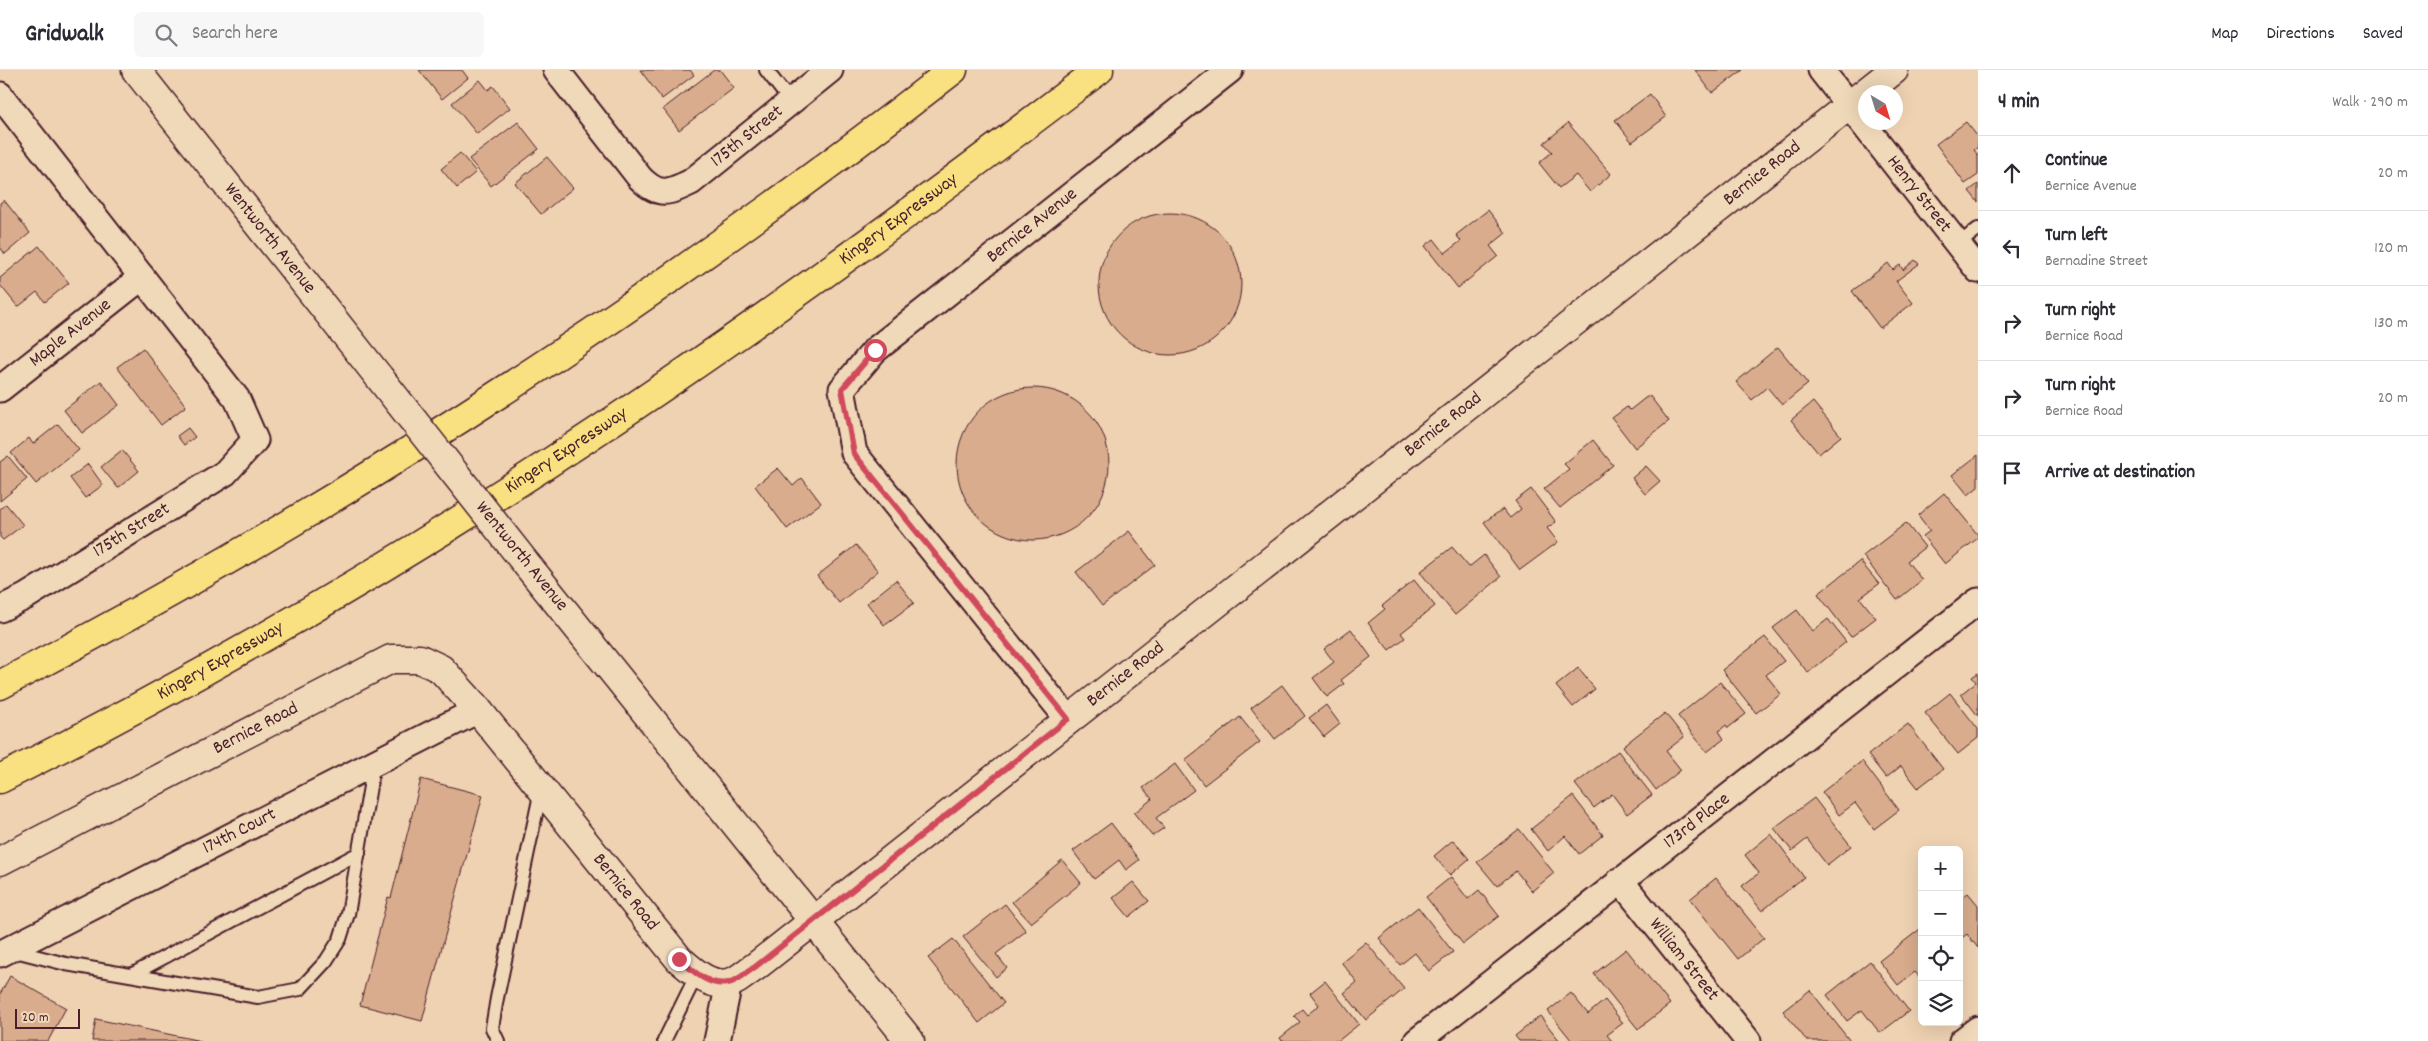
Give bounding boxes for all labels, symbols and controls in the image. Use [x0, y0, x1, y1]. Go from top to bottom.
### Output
search box [134, 12, 484, 57]
text: Gridwalk [25, 18, 104, 52]
icon: search [152, 21, 180, 49]
text: Search here [192, 21, 278, 48]
text: Map [2211, 22, 2238, 47]
text: Directions [2266, 22, 2335, 47]
text: Saved [2363, 22, 2403, 47]
north arrow [1858, 85, 1903, 130]
text: 4 min [1998, 88, 2040, 118]
text: Walk · 290 m [2332, 91, 2408, 114]
street label: 175th Street [705, 99, 789, 174]
street label: Bernice Road [1718, 134, 1807, 213]
text: Continue [2045, 148, 2107, 175]
street label: Henry Street [1879, 150, 1958, 239]
icon: ahead [1998, 159, 2026, 187]
text: 20 m [2378, 162, 2408, 185]
street label: Kingery Expressway [834, 167, 964, 272]
text: Bernice Avenue [2045, 175, 2137, 198]
street label: Wentworth Avenue [217, 177, 322, 300]
street label: Bernice Avenue [981, 182, 1084, 270]
text: Turn left [2045, 223, 2108, 250]
icon: left [1998, 234, 2026, 262]
text: 120 m [2374, 237, 2408, 260]
text: Bernadine Street [2045, 250, 2148, 273]
street label: Maple Avenue [24, 292, 118, 374]
text: Turn right [2045, 298, 2116, 325]
icon: right [1998, 309, 2026, 337]
text: 130 m [2374, 312, 2408, 335]
text: Bernice Road [2045, 325, 2123, 348]
route start [864, 339, 887, 362]
text: Turn right [2045, 373, 2116, 400]
icon: right [1998, 384, 2026, 412]
street label: Bernice Road [1399, 386, 1488, 464]
text: 20 m [2378, 387, 2408, 410]
text: Bernice Road [2045, 400, 2123, 423]
street label: Kingery Expressway [500, 401, 634, 501]
icon: arrive [1998, 459, 2026, 487]
text: Arrive at destination [2045, 460, 2195, 487]
street label: Wentworth Avenue [468, 496, 574, 618]
street label: 175th Street [88, 497, 176, 565]
street label: Kingery Expressway [152, 615, 289, 708]
street label: Bernice Road [1081, 636, 1171, 714]
street label: Bernice Road [209, 696, 303, 762]
street label: 173rd Place [1658, 787, 1736, 856]
street label: 174th Court [198, 802, 281, 862]
map controls [1918, 846, 1963, 1026]
button: + [1918, 846, 1963, 891]
street label: Bernice Road [586, 848, 665, 937]
button: − [1918, 891, 1963, 936]
street label: William Street [1642, 912, 1725, 1007]
button: locate [1918, 936, 1963, 981]
route end [668, 948, 691, 971]
button: layers [1918, 981, 1963, 1026]
scale bar [15, 1006, 80, 1029]
text: 20 m [22, 1008, 49, 1028]

